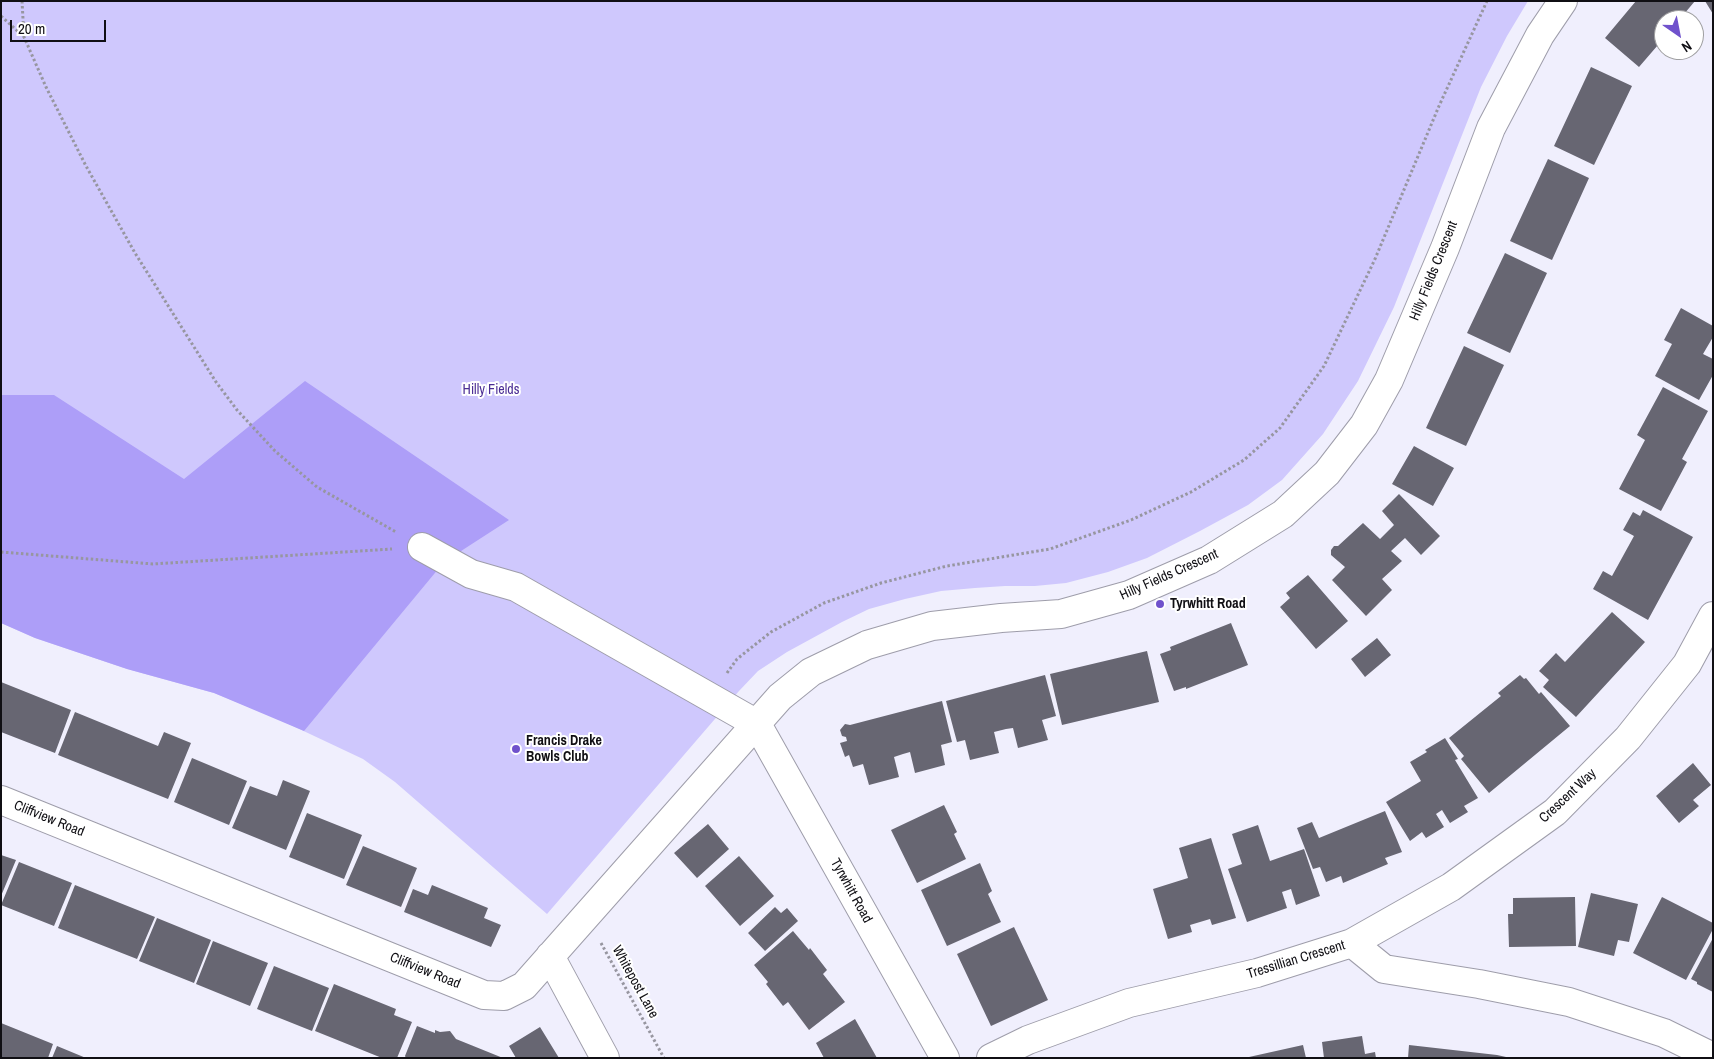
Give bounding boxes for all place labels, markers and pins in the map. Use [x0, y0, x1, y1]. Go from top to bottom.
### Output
place label: Tyrwhitt Road [1170, 596, 1246, 612]
marker: Tyrwhitt Road [1154, 598, 1166, 610]
place label: Francis Drake Bowls Club [526, 733, 602, 766]
marker: Francis Drake Bowls Club [510, 743, 522, 755]

